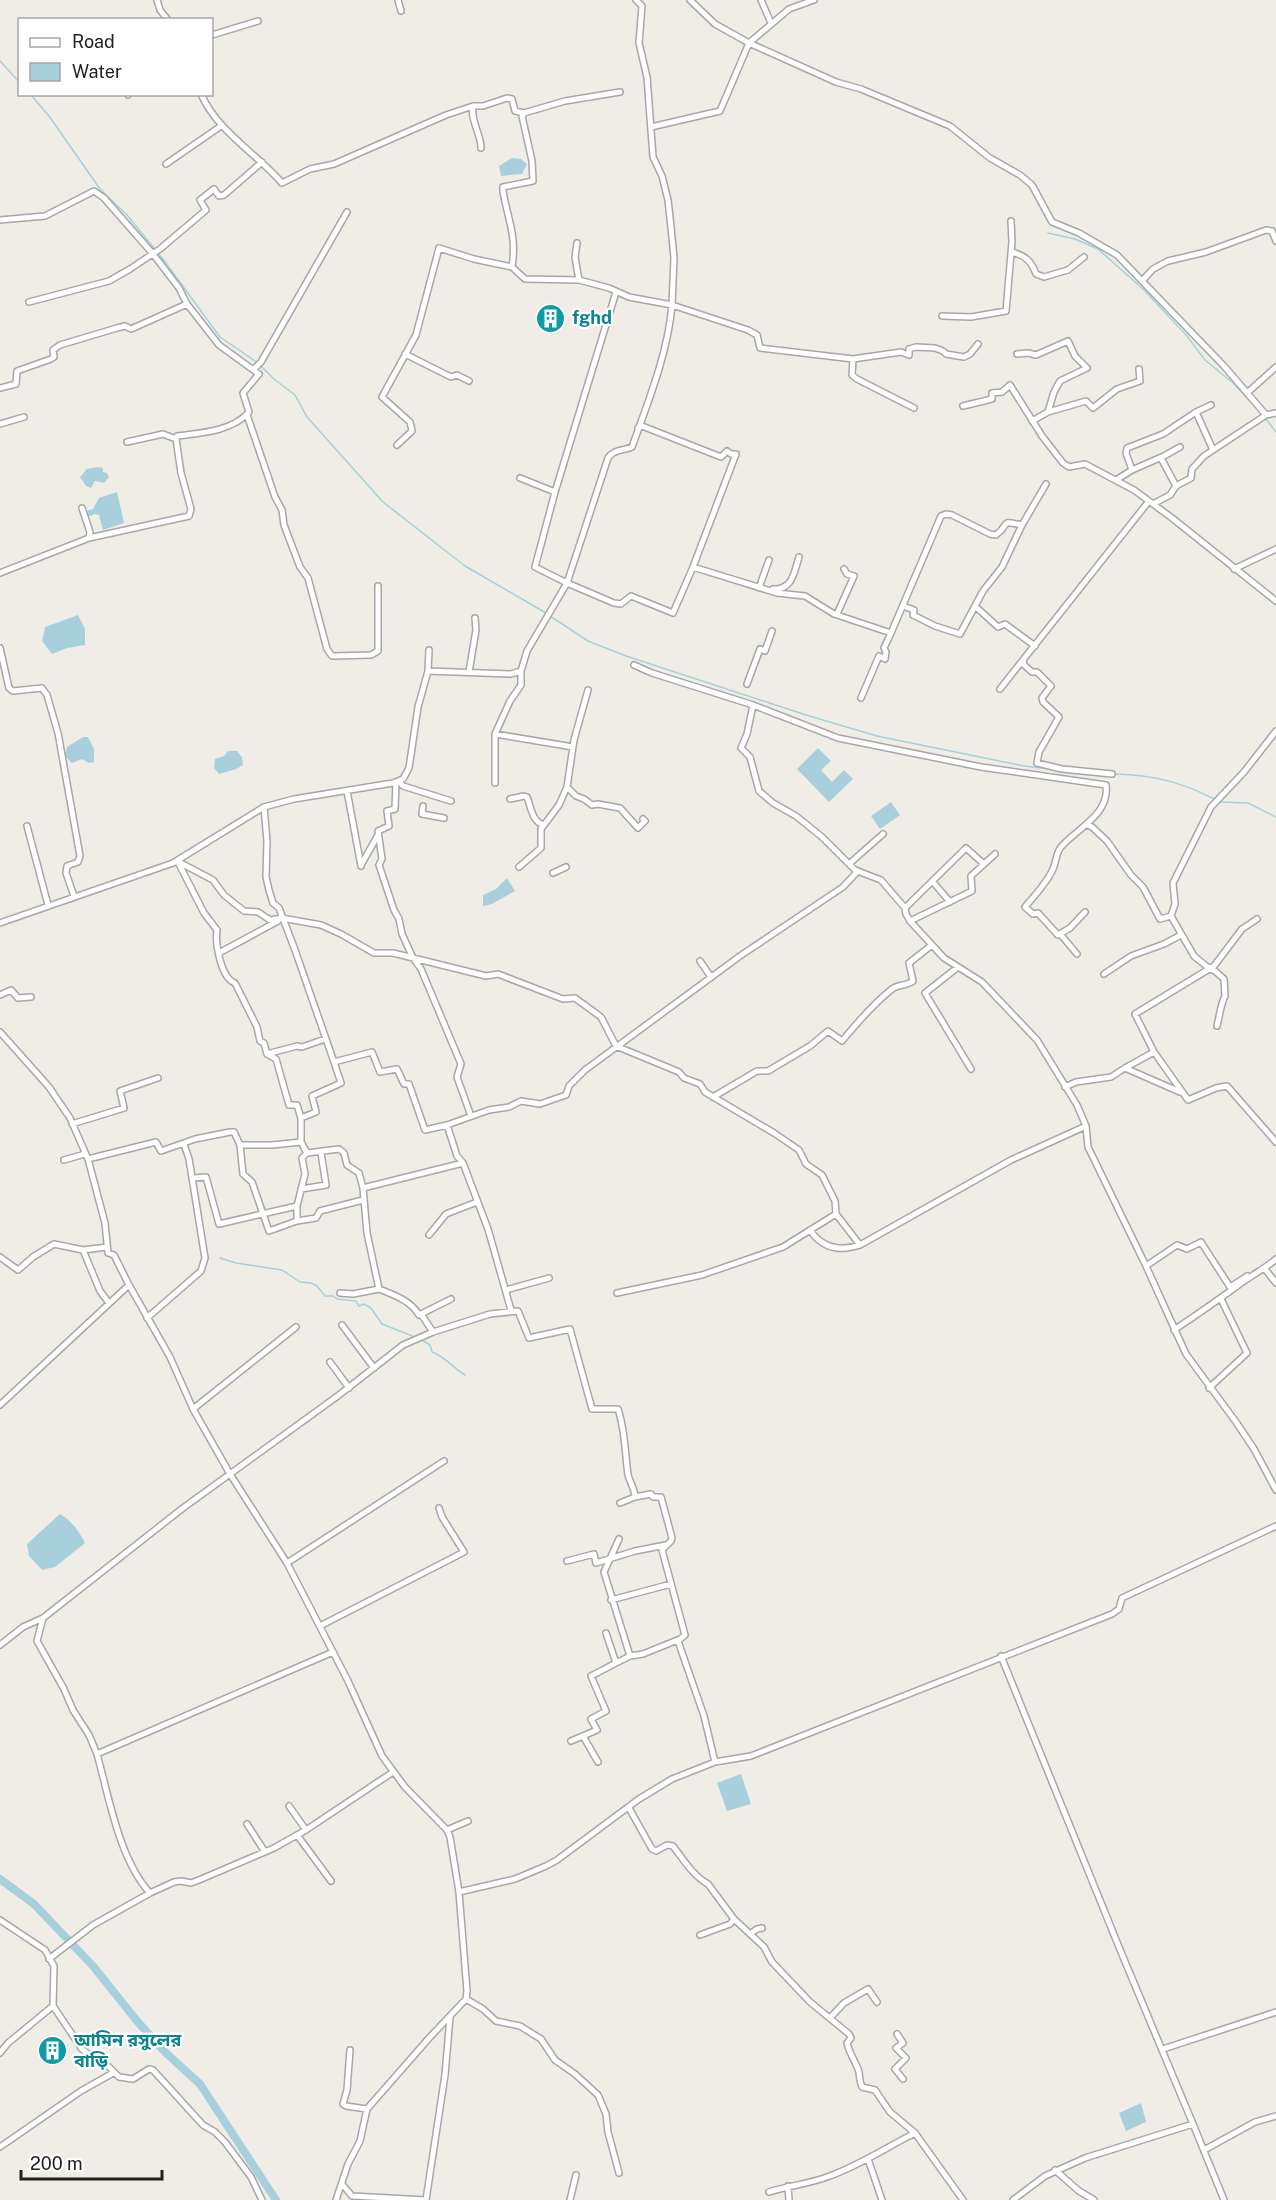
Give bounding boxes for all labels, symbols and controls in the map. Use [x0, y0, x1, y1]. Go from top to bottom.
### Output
legend [18, 18, 213, 96]
text: Road [72, 31, 115, 52]
text: Water [72, 61, 122, 82]
building icon: fghd [535, 302, 567, 334]
place label: fghd [572, 307, 612, 328]
place label: আমিন রসুলের বাড়ি [73, 2029, 182, 2071]
building icon: আমিন রসুলের বাড়ি [37, 2034, 69, 2066]
scale bar [21, 2143, 162, 2181]
text: 200 m [30, 2153, 83, 2174]

